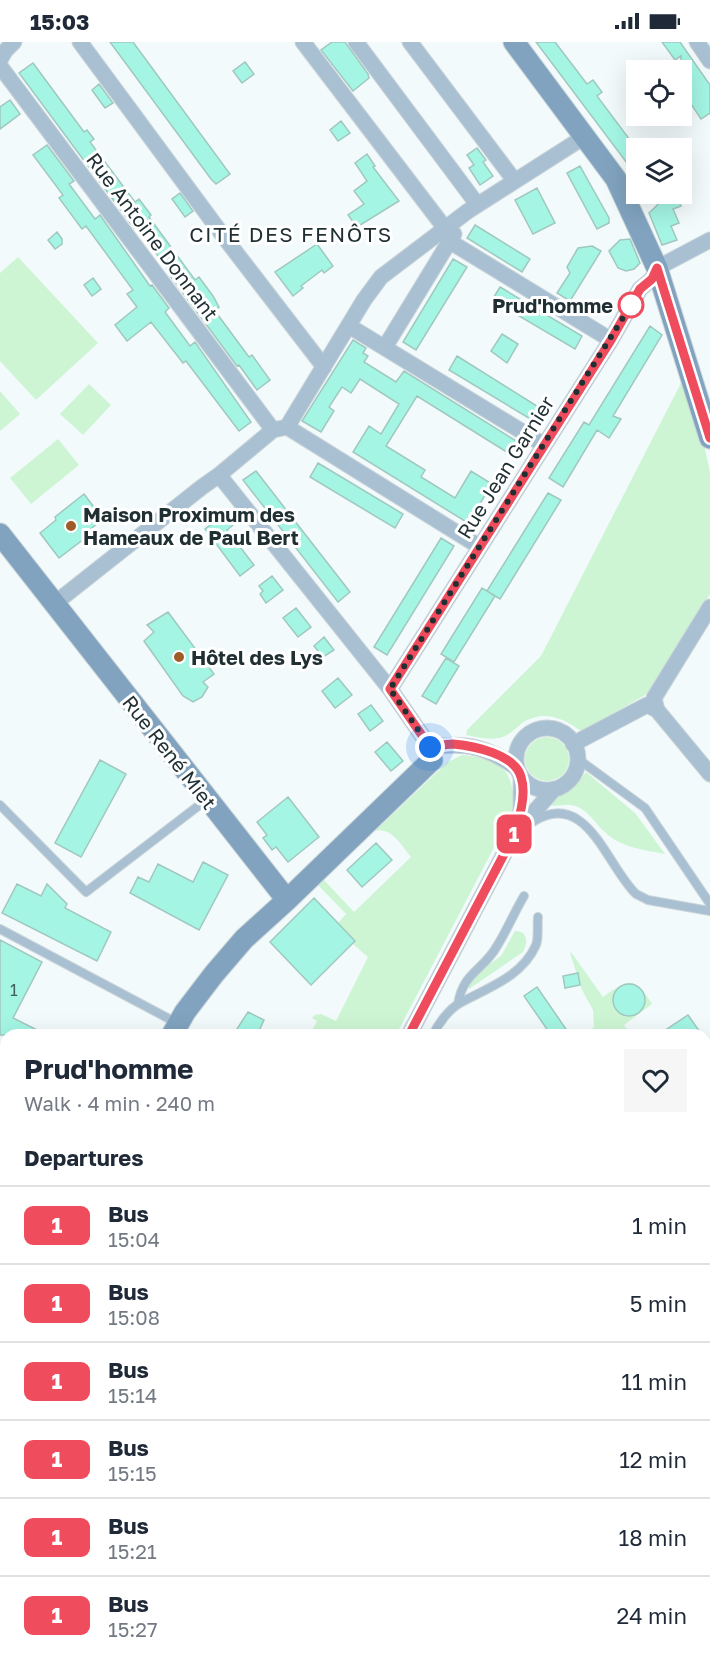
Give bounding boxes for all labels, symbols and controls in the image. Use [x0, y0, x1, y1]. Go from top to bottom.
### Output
text: 15:03 [30, 8, 90, 35]
map controls [626, 60, 692, 204]
button: locate [626, 60, 692, 126]
button: layers [626, 138, 692, 204]
street label: Rue Antoine Donnant [82, 147, 224, 325]
district label: CITÉ DES FENÔTS [189, 221, 393, 247]
marker: Prud'homme [618, 292, 644, 318]
place label: Prud'homme [492, 293, 613, 317]
street label: Rue Jean Garnier [452, 391, 559, 543]
place label: Maison Proximum des Hameaux de Paul Bert [83, 502, 299, 549]
marker: Maison Proximum des Hameaux de Paul Bert [64, 519, 78, 533]
place label: Hôtel des Lys [191, 645, 323, 669]
marker: Hôtel des Lys [172, 650, 186, 664]
street label: Rue René Miet [118, 690, 222, 814]
your location [415, 732, 445, 762]
line badge: 1 [494, 814, 534, 854]
text: 1 [509, 821, 519, 847]
house number: 1 [10, 980, 18, 1000]
button: heart [624, 1049, 687, 1112]
text: Prud'homme [24, 1052, 194, 1085]
text: Walk · 4 min · 240 m [24, 1091, 215, 1115]
text: Departures [24, 1144, 143, 1171]
text: Bus [108, 1200, 149, 1227]
text: 1 [52, 1212, 62, 1238]
text: 1 min [632, 1212, 687, 1239]
text: 15:04 [108, 1227, 160, 1251]
text: Bus [108, 1278, 149, 1305]
text: 1 [52, 1290, 62, 1316]
text: 5 min [630, 1290, 687, 1317]
text: 15:08 [108, 1305, 160, 1329]
text: Bus [108, 1356, 149, 1383]
text: 1 [52, 1368, 62, 1394]
text: 11 min [621, 1368, 687, 1395]
text: 15:14 [108, 1383, 157, 1407]
text: Bus [108, 1434, 149, 1461]
text: 1 [52, 1446, 62, 1472]
text: 12 min [619, 1446, 687, 1473]
text: 15:15 [108, 1461, 157, 1485]
text: Bus [108, 1512, 149, 1539]
text: 1 [52, 1524, 62, 1550]
text: 18 min [619, 1524, 687, 1551]
text: 15:21 [108, 1539, 157, 1563]
text: Bus [108, 1590, 149, 1617]
text: 1 [52, 1602, 62, 1628]
text: 24 min [616, 1602, 687, 1629]
text: 15:27 [108, 1617, 158, 1641]

